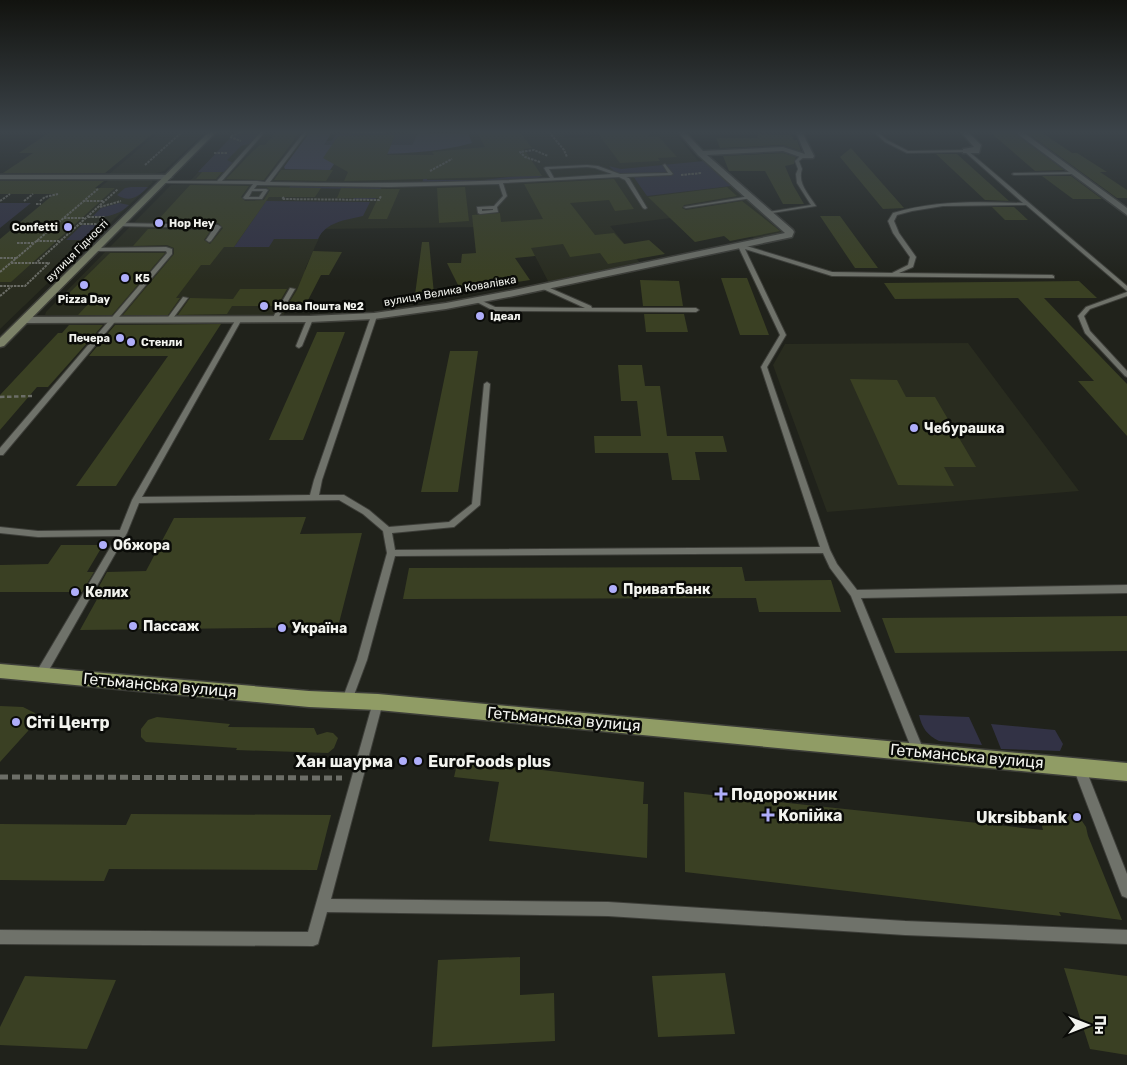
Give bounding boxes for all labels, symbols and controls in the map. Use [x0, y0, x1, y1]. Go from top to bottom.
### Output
street label: вулиця Гідності [43, 217, 111, 285]
marker: Hop Hey [153, 217, 165, 229]
place label: Hop Hey [169, 217, 215, 230]
place label: Confetti [12, 221, 58, 234]
marker: Confetti [62, 221, 74, 233]
marker: К5 [119, 272, 131, 284]
place label: К5 [135, 272, 150, 285]
street label: вулиця Велика Ковалівка [383, 273, 517, 309]
marker: Pizza Day [78, 279, 90, 291]
place label: Pizza Day [58, 293, 111, 306]
marker: Нова Пошта №2 [258, 300, 270, 312]
place label: Нова Пошта №2 [274, 300, 364, 313]
marker: Ідеал [474, 310, 486, 322]
place label: Ідеал [490, 310, 521, 323]
place label: Печера [69, 332, 110, 345]
marker: Печера [114, 332, 126, 344]
marker: Стенли [125, 336, 137, 348]
place label: Стенли [141, 336, 182, 349]
place label: Чебурашка [924, 420, 1004, 437]
marker: Чебурашка [908, 422, 920, 434]
place label: Обжора [113, 537, 170, 554]
marker: Обжора [97, 539, 109, 551]
place label: ПриватБанк [623, 581, 711, 598]
marker: ПриватБанк [607, 583, 619, 595]
place label: Келих [85, 584, 129, 601]
marker: Келих [69, 586, 81, 598]
place label: Пассаж [143, 618, 199, 635]
marker: Пассаж [127, 620, 139, 632]
place label: Україна [292, 620, 347, 637]
marker: Україна [276, 622, 288, 634]
street label: Гетьманська вулиця [82, 669, 238, 701]
street label: Гетьманська вулиця [486, 703, 642, 735]
place label: Сіті Центр [26, 713, 110, 732]
marker: Сіті Центр [10, 716, 22, 728]
street label: Гетьманська вулиця [889, 740, 1045, 772]
place label: Хан шаурма [296, 752, 393, 771]
place label: EuroFoods plus [428, 752, 551, 771]
marker: Хан шаурма [397, 755, 409, 767]
marker: EuroFoods plus [412, 755, 424, 767]
place label: Подорожник [731, 785, 838, 804]
marker: Подорожник [715, 788, 727, 800]
place label: Копійка [778, 806, 843, 825]
place label: Ukrsibbank [976, 808, 1068, 827]
marker: Копійка [762, 809, 774, 821]
marker: Ukrsibbank [1071, 811, 1083, 823]
north arrow [1062, 1000, 1112, 1050]
text: Пн [1091, 1015, 1108, 1035]

